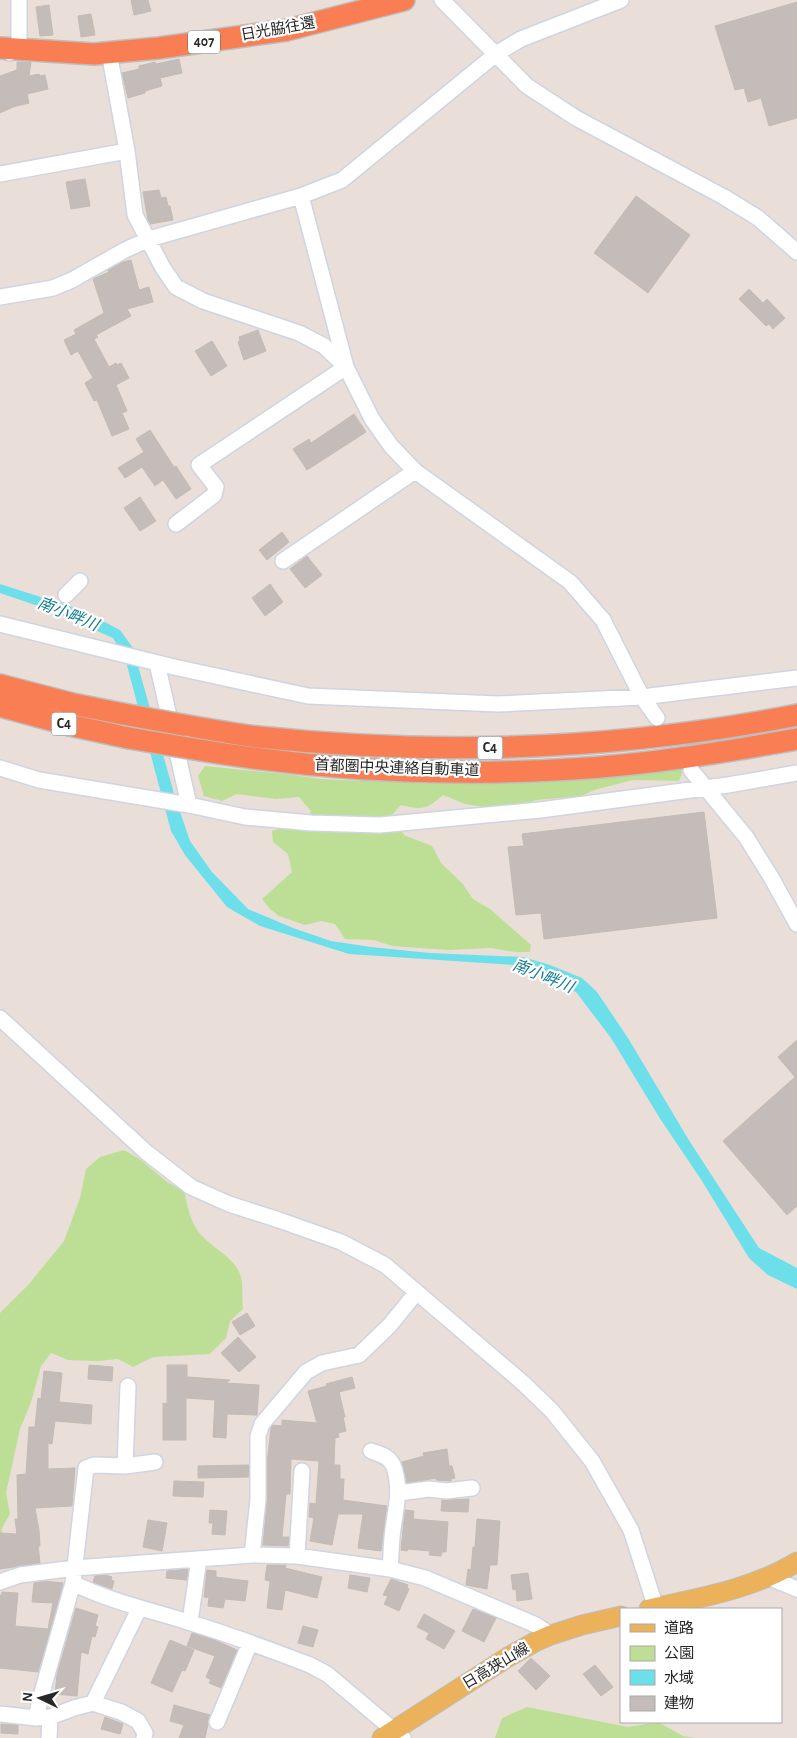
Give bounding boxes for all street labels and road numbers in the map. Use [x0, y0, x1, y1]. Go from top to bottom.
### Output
street label: 日光脇往還 [240, 14, 316, 43]
road number: 407 [188, 31, 220, 54]
road number: C4 [52, 712, 76, 736]
road number: C4 [478, 736, 502, 760]
street label: 首都圏中央連絡自動車道 [314, 757, 480, 778]
street label: 日高狭山線 [459, 1639, 532, 1692]

